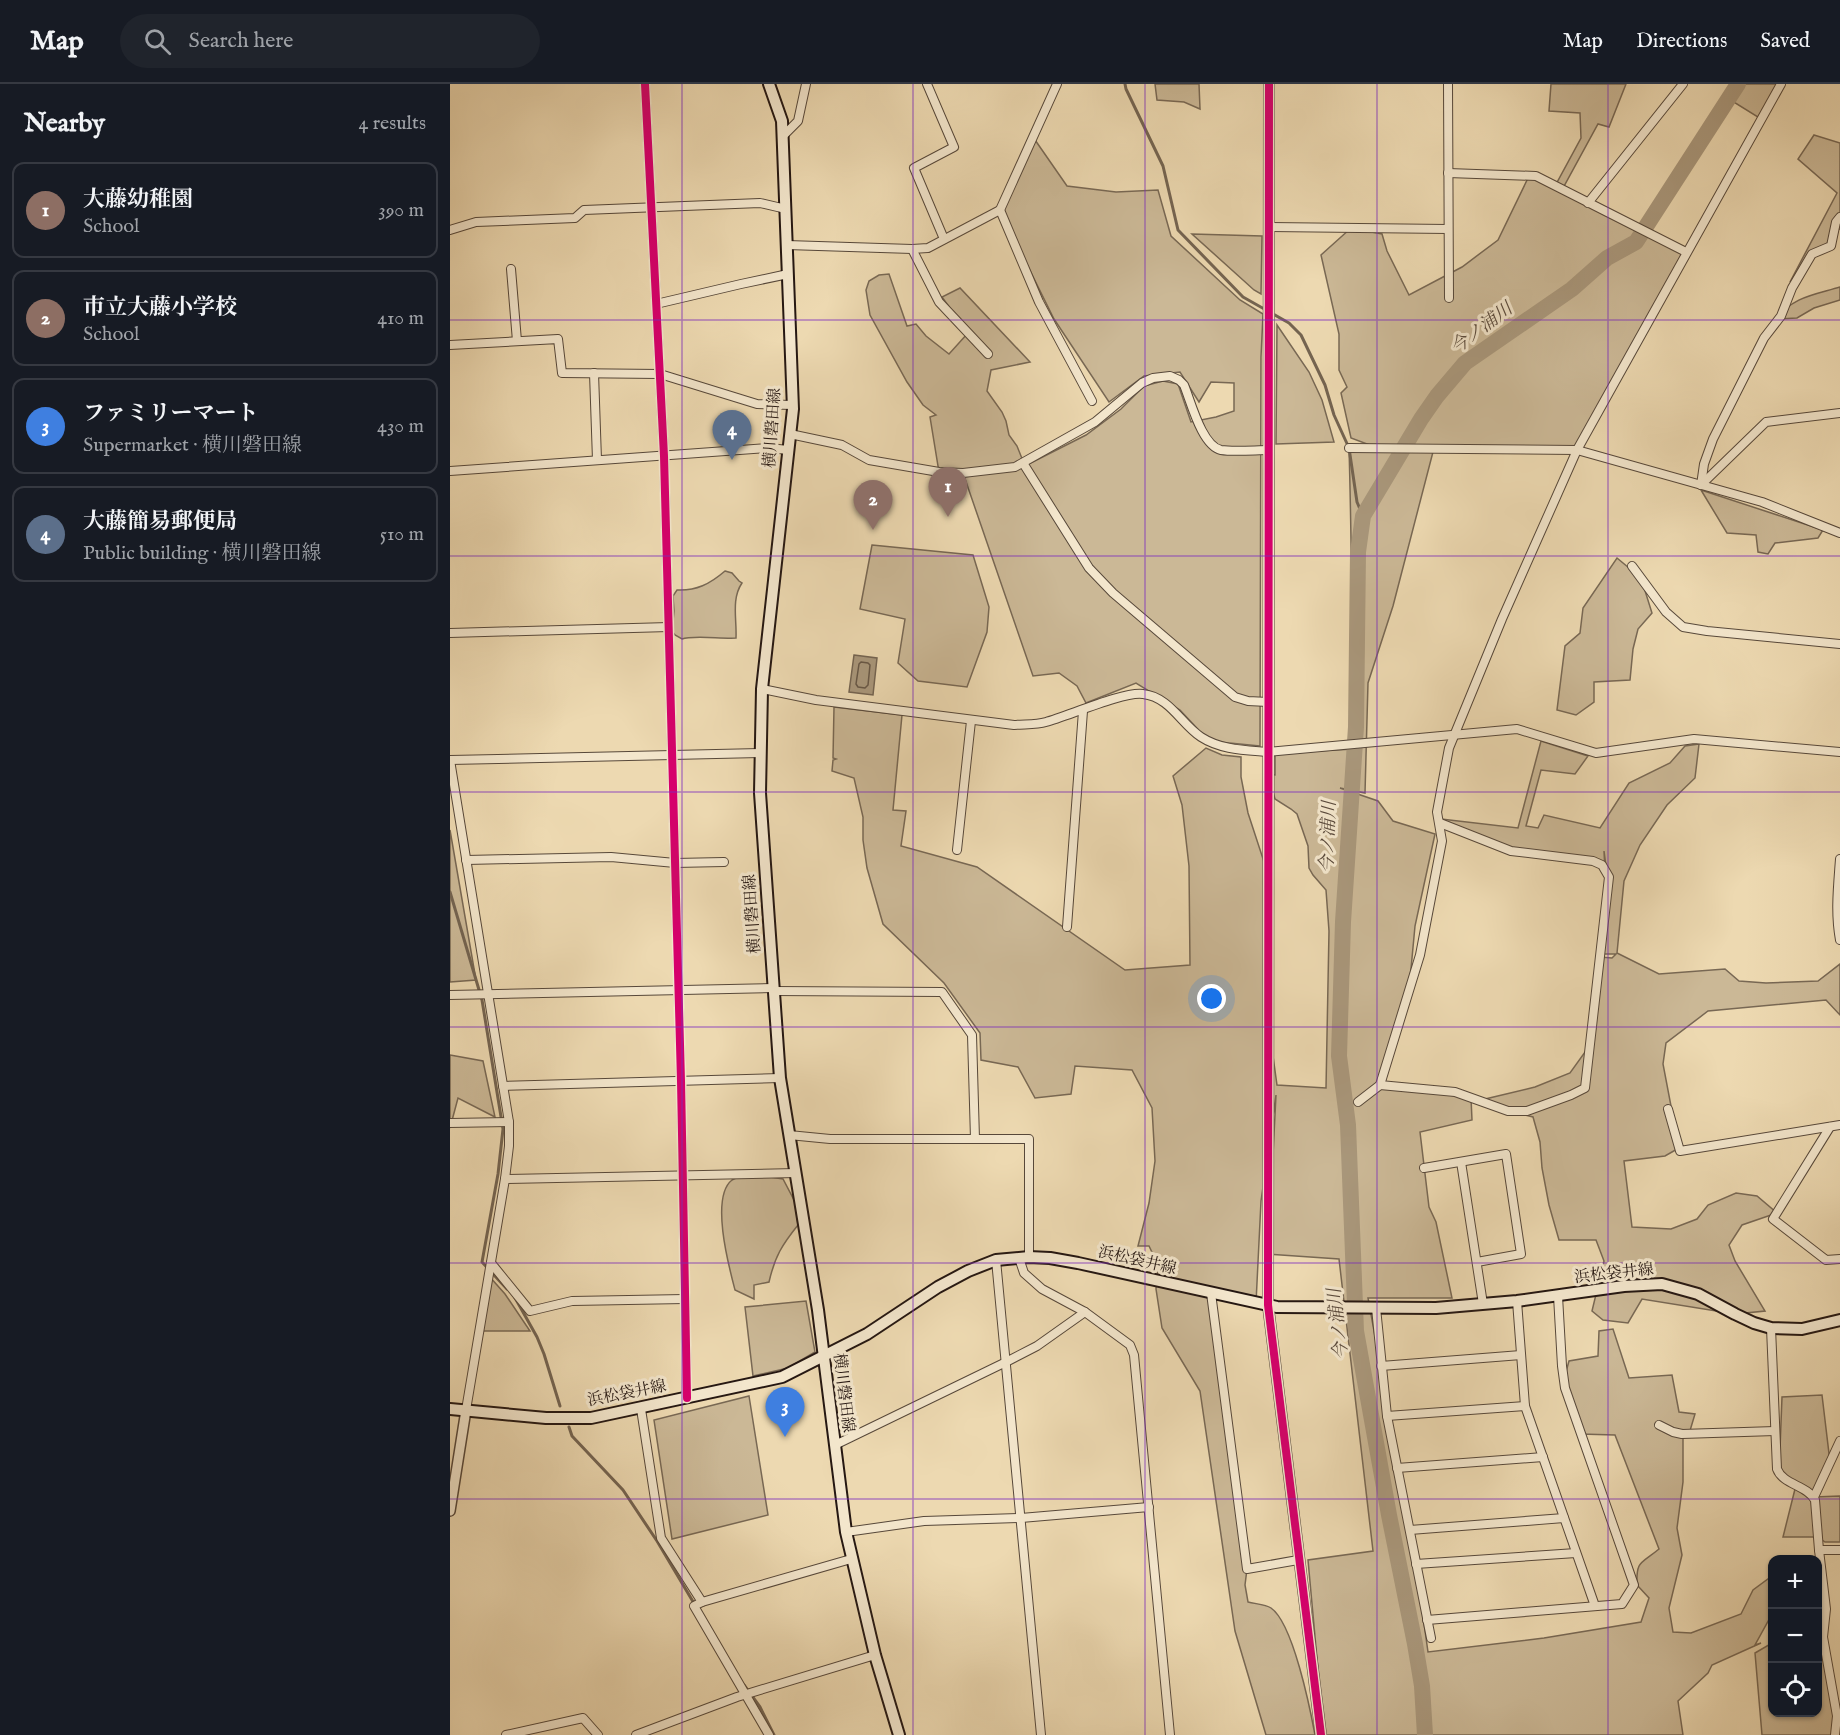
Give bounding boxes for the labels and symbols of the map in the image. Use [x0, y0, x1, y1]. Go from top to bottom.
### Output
water label: 今ノ浦川 [1446, 297, 1519, 360]
street label: 横川磐田線 [760, 387, 786, 469]
pin: 4 [712, 410, 752, 460]
pin: 1 [928, 468, 968, 517]
pin: 2 [854, 480, 892, 530]
water label: 今ノ浦川 [1316, 799, 1342, 873]
street label: 横川磐田線 [740, 873, 766, 955]
your location [1197, 984, 1226, 1013]
street label: 浜松袋井線 [1096, 1242, 1178, 1280]
street label: 浜松袋井線 [1573, 1260, 1655, 1288]
water label: 今ノ浦川 [1324, 1285, 1354, 1361]
street label: 横川磐田線 [828, 1352, 858, 1434]
street label: 浜松袋井線 [586, 1377, 668, 1411]
pin: 3 [766, 1388, 804, 1437]

